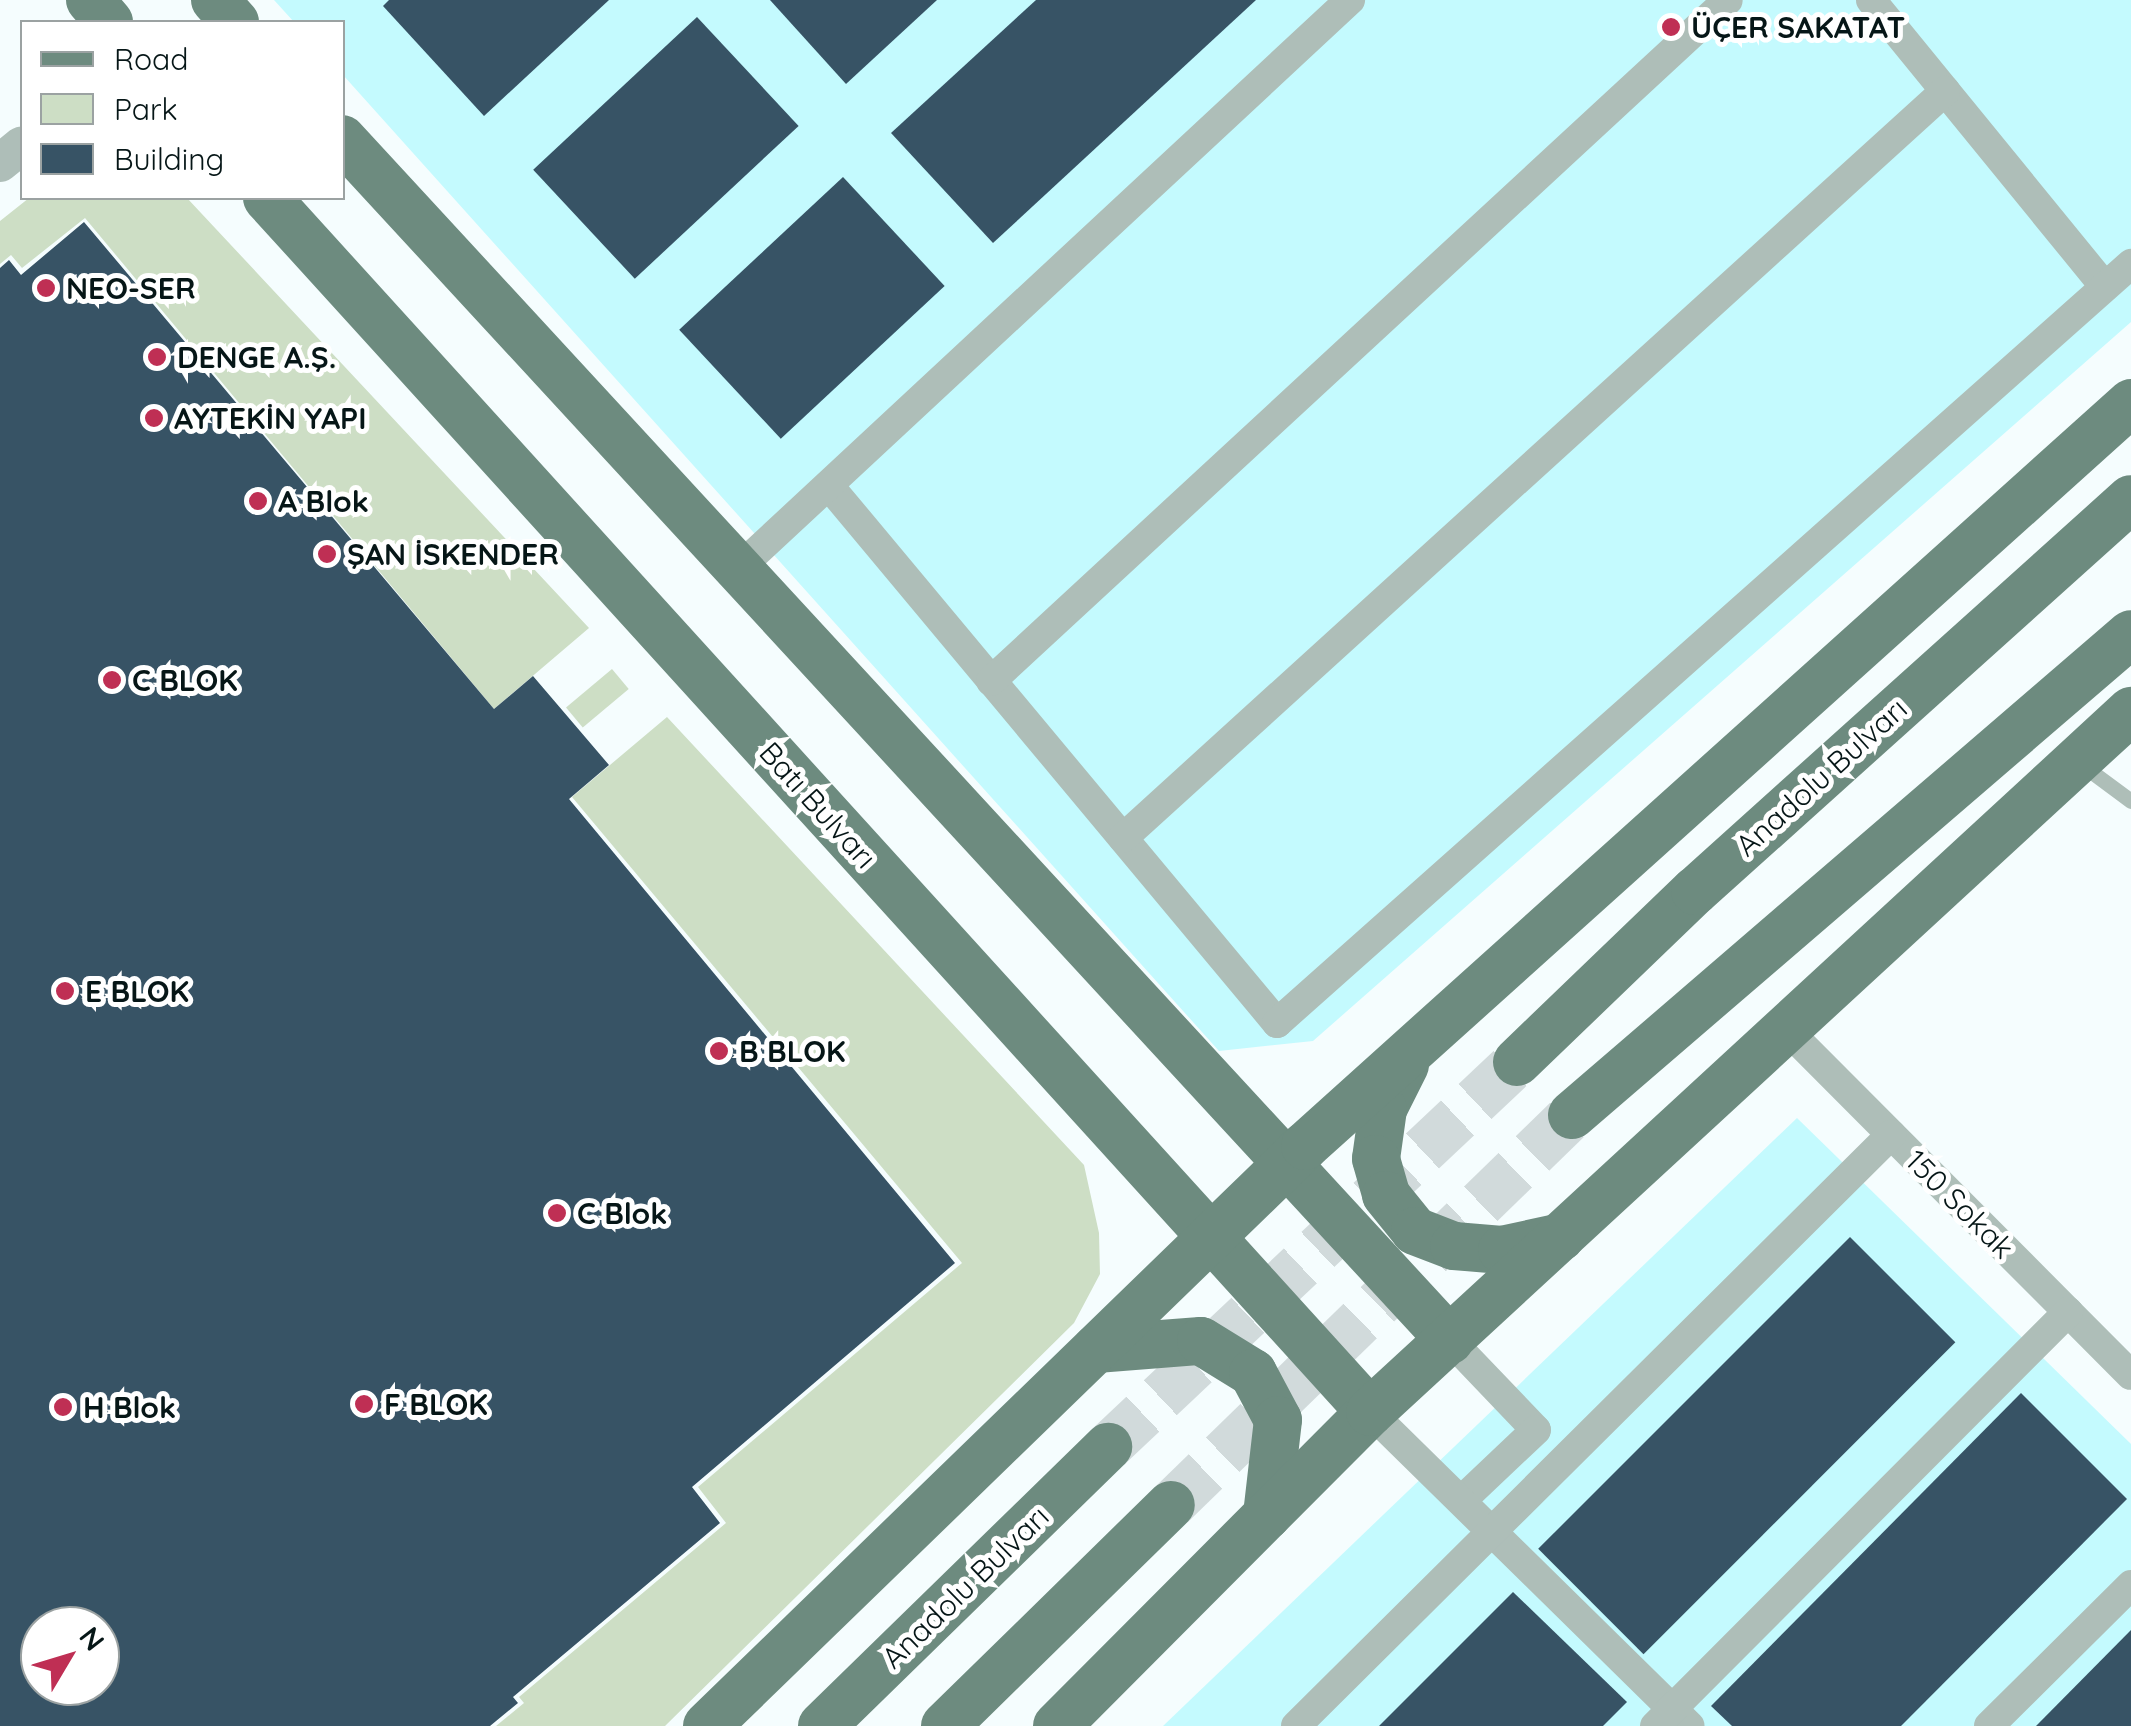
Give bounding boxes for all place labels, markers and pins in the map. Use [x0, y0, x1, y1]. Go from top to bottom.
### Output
place label: ÜÇER SAKATAT [1691, 9, 1905, 45]
marker: ÜÇER SAKATAT [1660, 16, 1682, 38]
place label: NEO-SER [66, 270, 196, 306]
marker: NEO-SER [35, 277, 57, 299]
place label: DENGE A.Ş. [177, 339, 336, 375]
marker: DENGE A.Ş. [146, 346, 168, 368]
place label: AYTEKİN YAPI [174, 400, 366, 436]
marker: AYTEKİN YAPI [143, 407, 165, 429]
place label: A Blok [278, 483, 369, 519]
marker: A Blok [247, 490, 269, 512]
place label: ŞAN İSKENDER [347, 536, 559, 572]
marker: ŞAN İSKENDER [316, 543, 338, 565]
place label: C BLOK [132, 662, 238, 698]
marker: C BLOK [101, 669, 123, 691]
place label: E BLOK [85, 973, 189, 1009]
marker: E BLOK [54, 980, 76, 1002]
place label: B BLOK [739, 1033, 846, 1069]
marker: B BLOK [708, 1040, 730, 1062]
place label: C Blok [577, 1195, 667, 1231]
marker: C Blok [546, 1202, 568, 1224]
place label: F BLOK [384, 1386, 488, 1422]
place label: H Blok [83, 1389, 176, 1425]
marker: F BLOK [353, 1393, 375, 1415]
marker: H Blok [52, 1396, 74, 1418]

